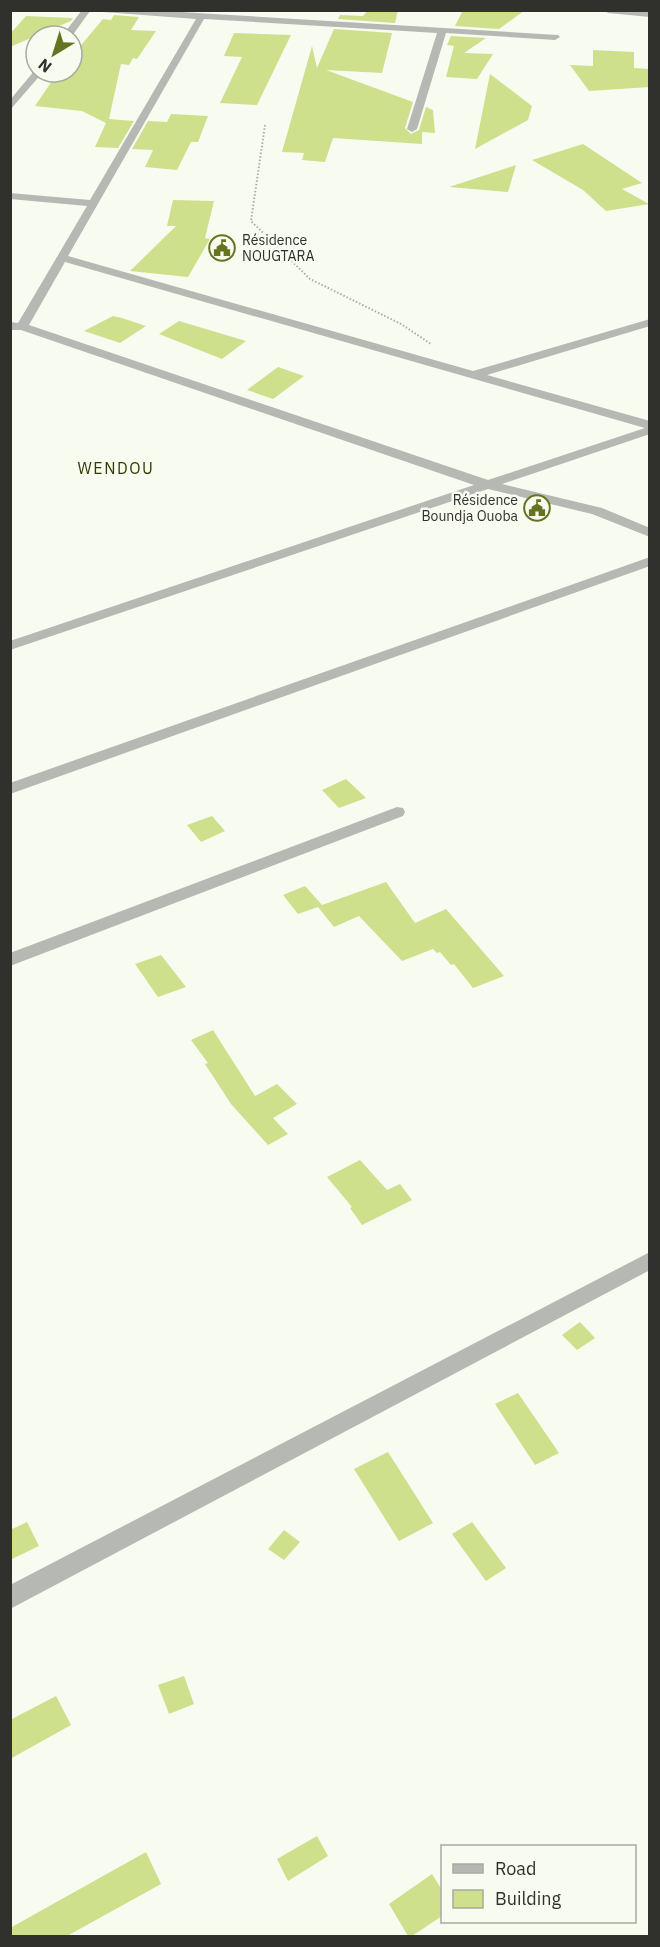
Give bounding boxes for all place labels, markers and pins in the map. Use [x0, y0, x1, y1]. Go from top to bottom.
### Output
place label: Résidence NOUGTARA [242, 231, 315, 265]
public building icon: Résidence NOUGTARA [207, 233, 237, 263]
place label: Résidence Boundja Ouoba [421, 491, 519, 525]
public building icon: Résidence Boundja Ouoba [522, 493, 552, 523]

